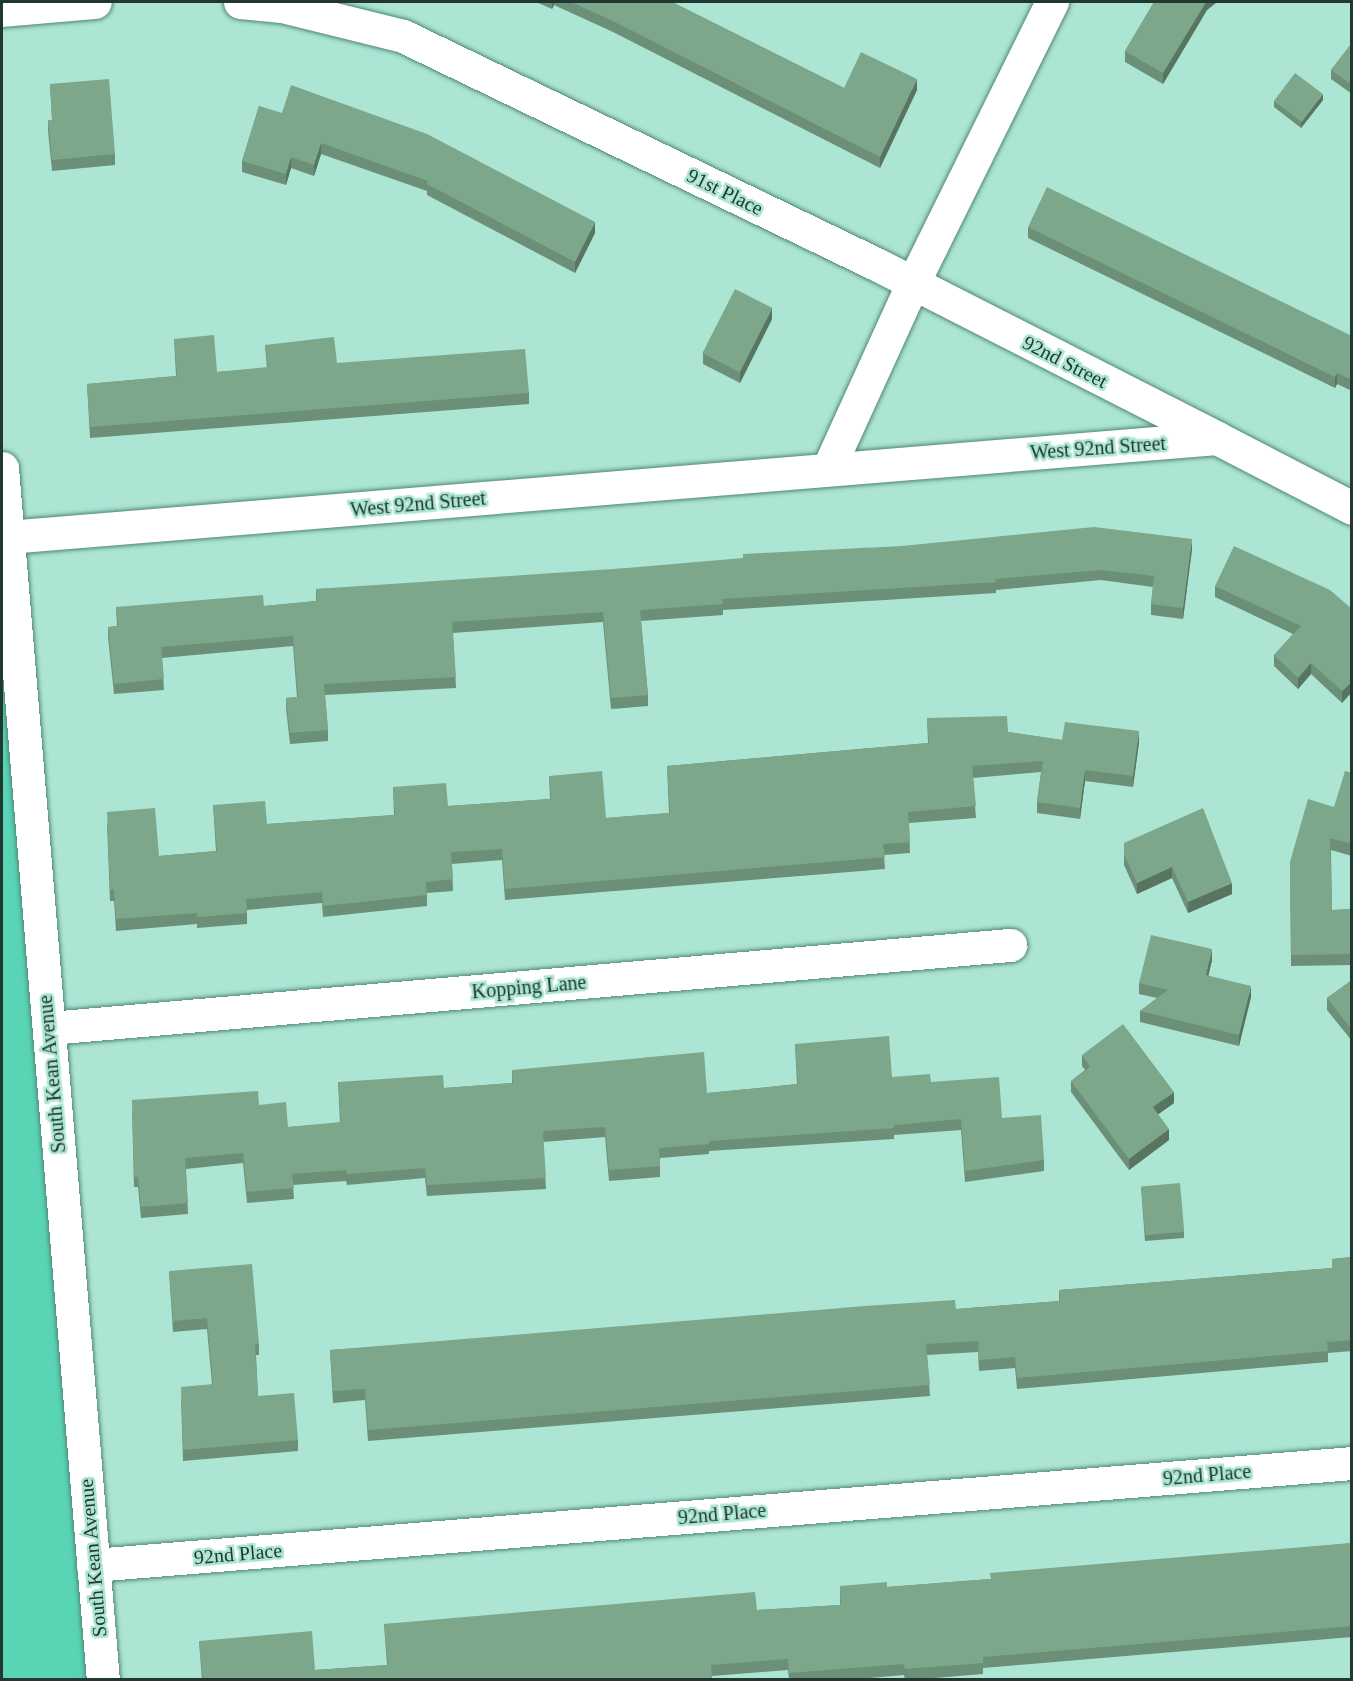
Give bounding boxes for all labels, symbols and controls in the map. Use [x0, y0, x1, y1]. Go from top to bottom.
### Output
street label: 91st Place [683, 163, 767, 221]
street label: 92nd Street [1019, 331, 1111, 393]
street label: West 92nd Street [1029, 431, 1167, 465]
street label: West 92nd Street [349, 486, 487, 522]
street label: Kopping Lane [471, 970, 587, 1004]
street label: South Kean Avenue [33, 993, 71, 1155]
street label: 92nd Place [1162, 1459, 1252, 1491]
street label: South Kean Avenue [74, 1477, 112, 1639]
street label: 92nd Place [677, 1498, 767, 1530]
street label: 92nd Place [193, 1538, 283, 1570]

